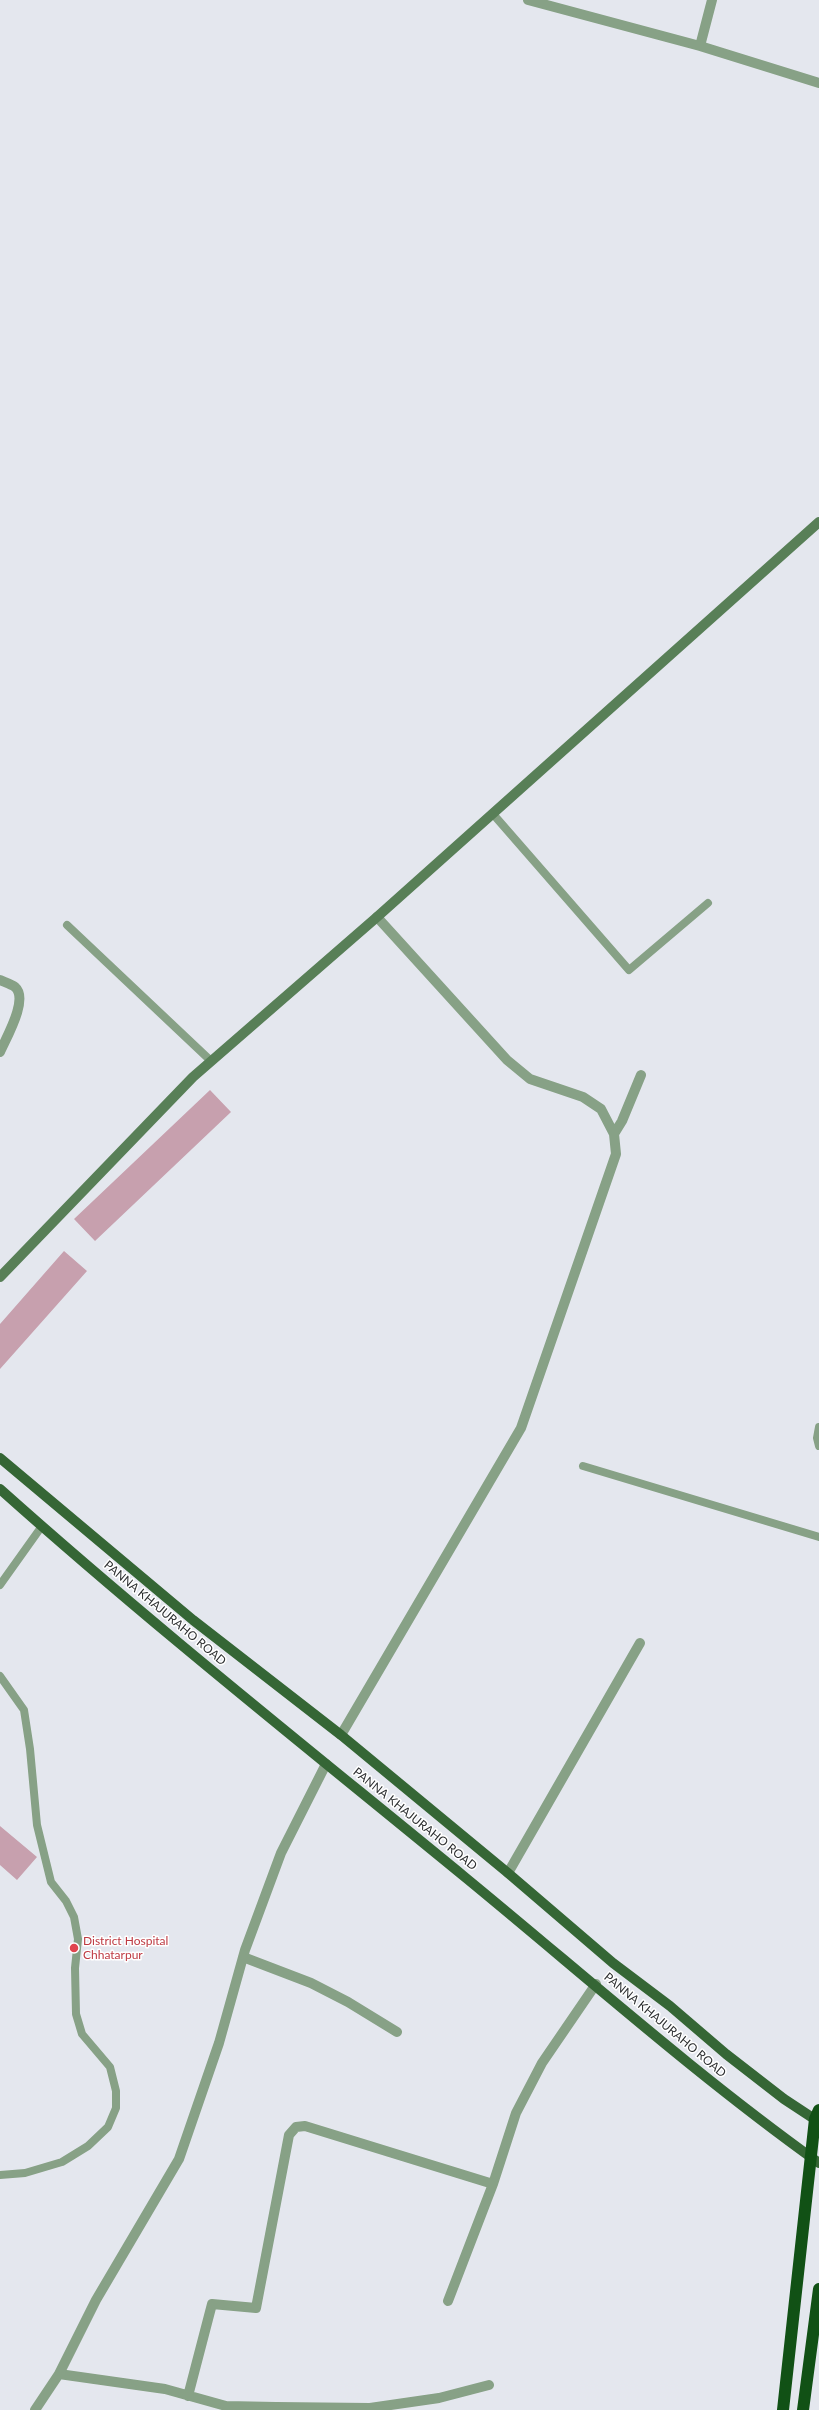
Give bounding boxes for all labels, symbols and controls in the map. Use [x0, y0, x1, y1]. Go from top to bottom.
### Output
street label: PANNA KHAJURAHO ROAD [101, 1558, 229, 1668]
street label: PANNA KHAJURAHO ROAD [350, 1765, 480, 1873]
place label: District Hospital Chhatarpur [83, 1934, 168, 1962]
marker: District Hospital Chhatarpur [68, 1942, 80, 1954]
street label: PANNA KHAJURAHO ROAD [601, 1970, 729, 2080]

